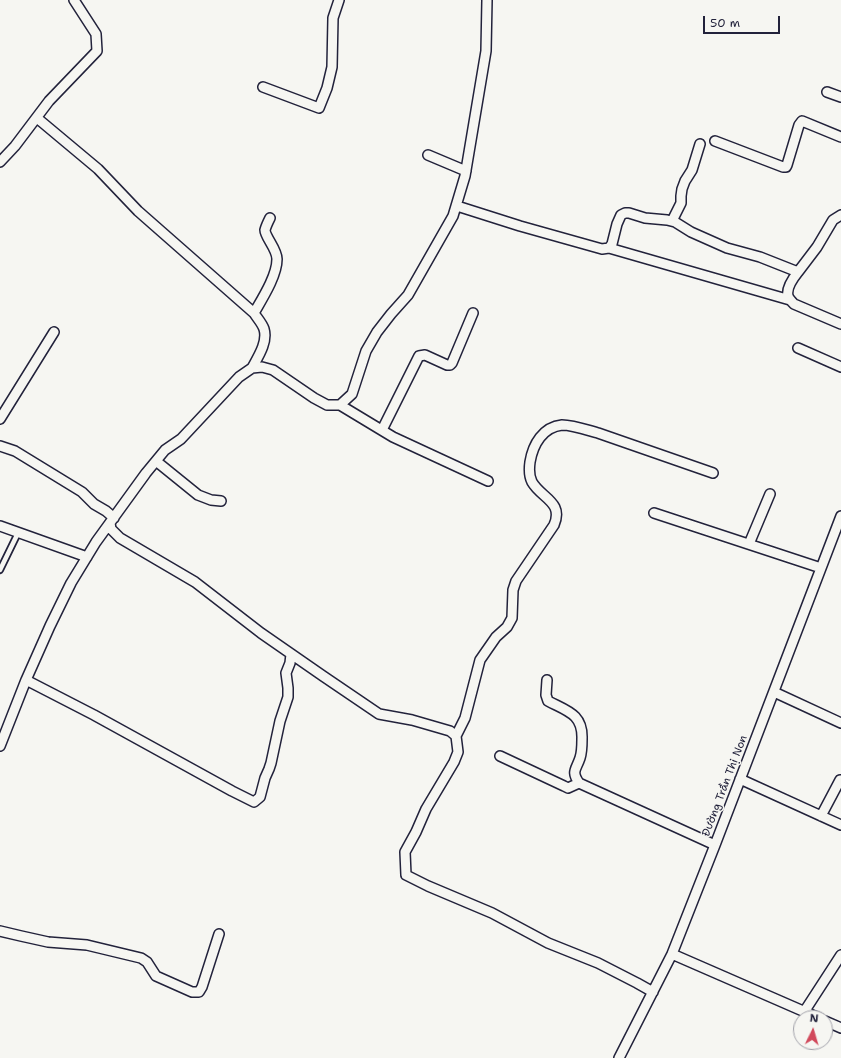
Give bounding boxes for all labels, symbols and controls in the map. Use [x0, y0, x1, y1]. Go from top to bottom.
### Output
scale bar [705, 8, 782, 34]
text: 50 m [710, 15, 740, 31]
street label: Đường Trần Thị Non [700, 733, 750, 839]
north arrow [793, 1010, 833, 1050]
text: N [809, 1011, 819, 1026]

